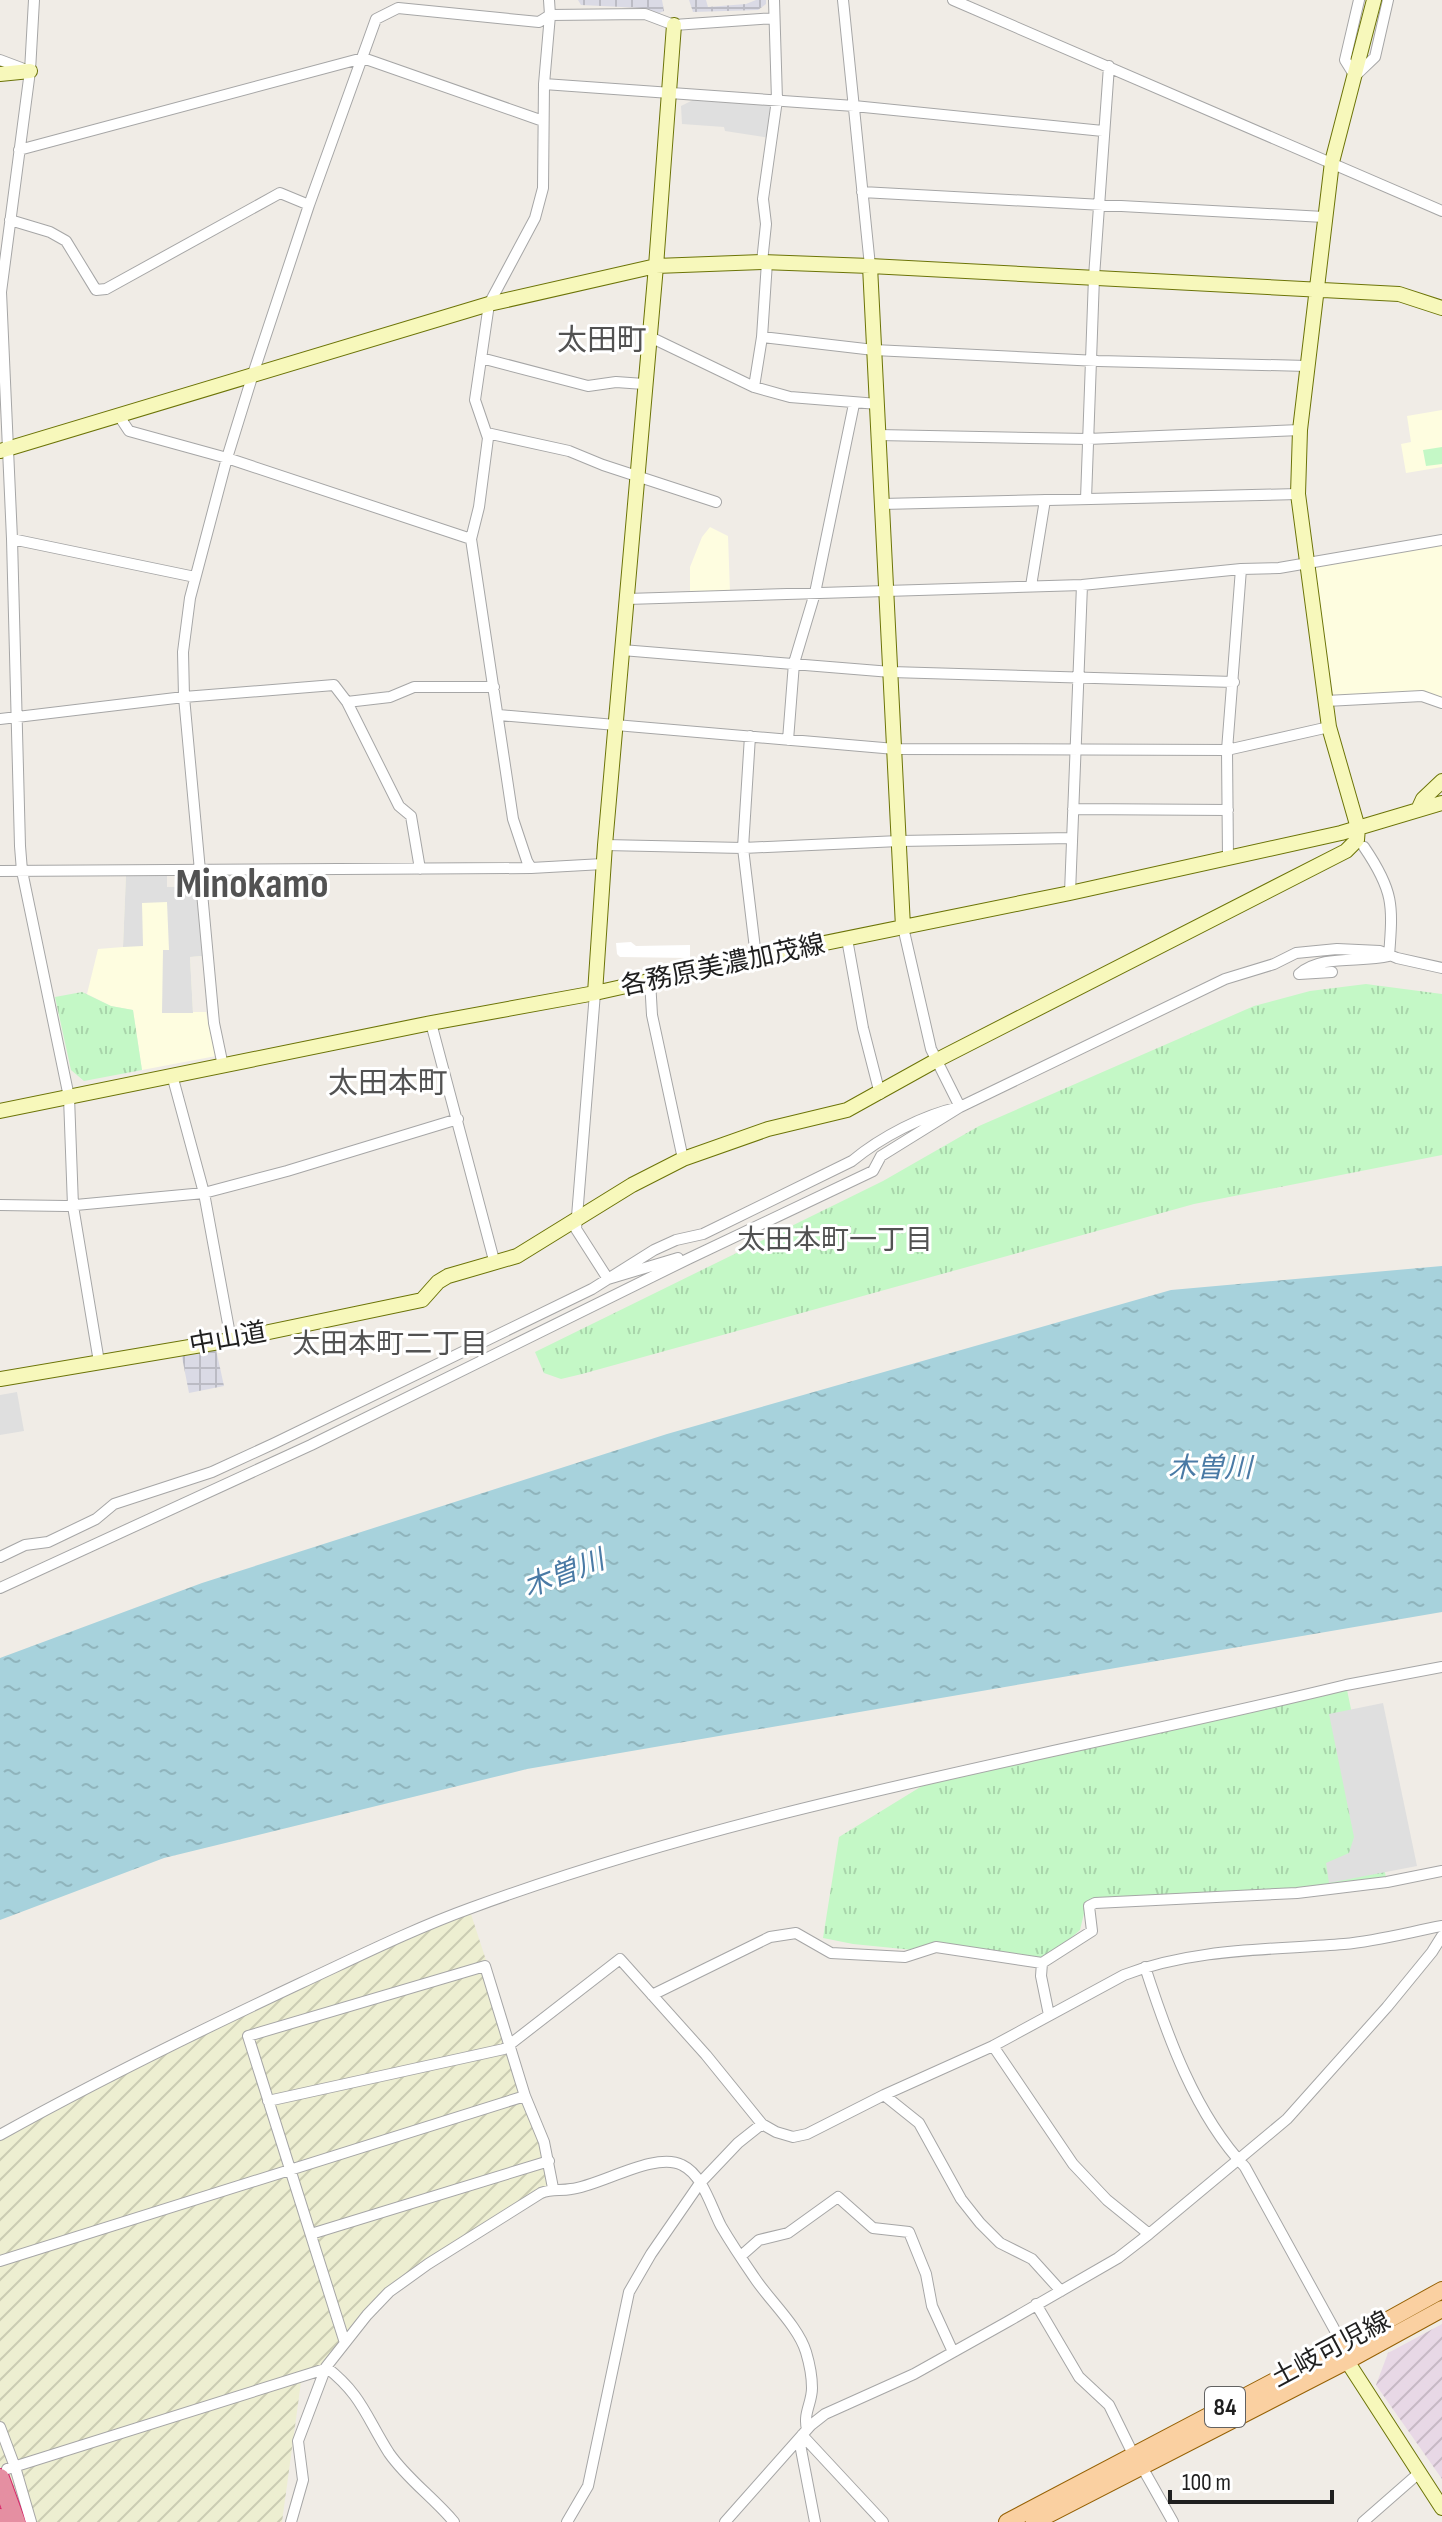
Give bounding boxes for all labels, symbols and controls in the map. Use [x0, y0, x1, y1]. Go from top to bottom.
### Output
district label: 太田町 [557, 323, 647, 359]
district label: Minokamo [176, 859, 329, 910]
street label: 各務原美濃加茂線 [618, 929, 828, 1003]
district label: 太田本町 [328, 1066, 448, 1102]
district label: 太田本町一丁目 [737, 1224, 933, 1257]
street label: 中山道 [187, 1317, 269, 1361]
district label: 太田本町二丁目 [292, 1328, 488, 1361]
water label: 木曽川 [1168, 1452, 1255, 1485]
water label: 木曽川 [519, 1542, 612, 1604]
street label: 土岐可児線 [1266, 2306, 1396, 2394]
road number: 84 [1205, 2387, 1245, 2427]
scale bar [1170, 2454, 1332, 2504]
text: 100 m [1182, 2468, 1231, 2497]

